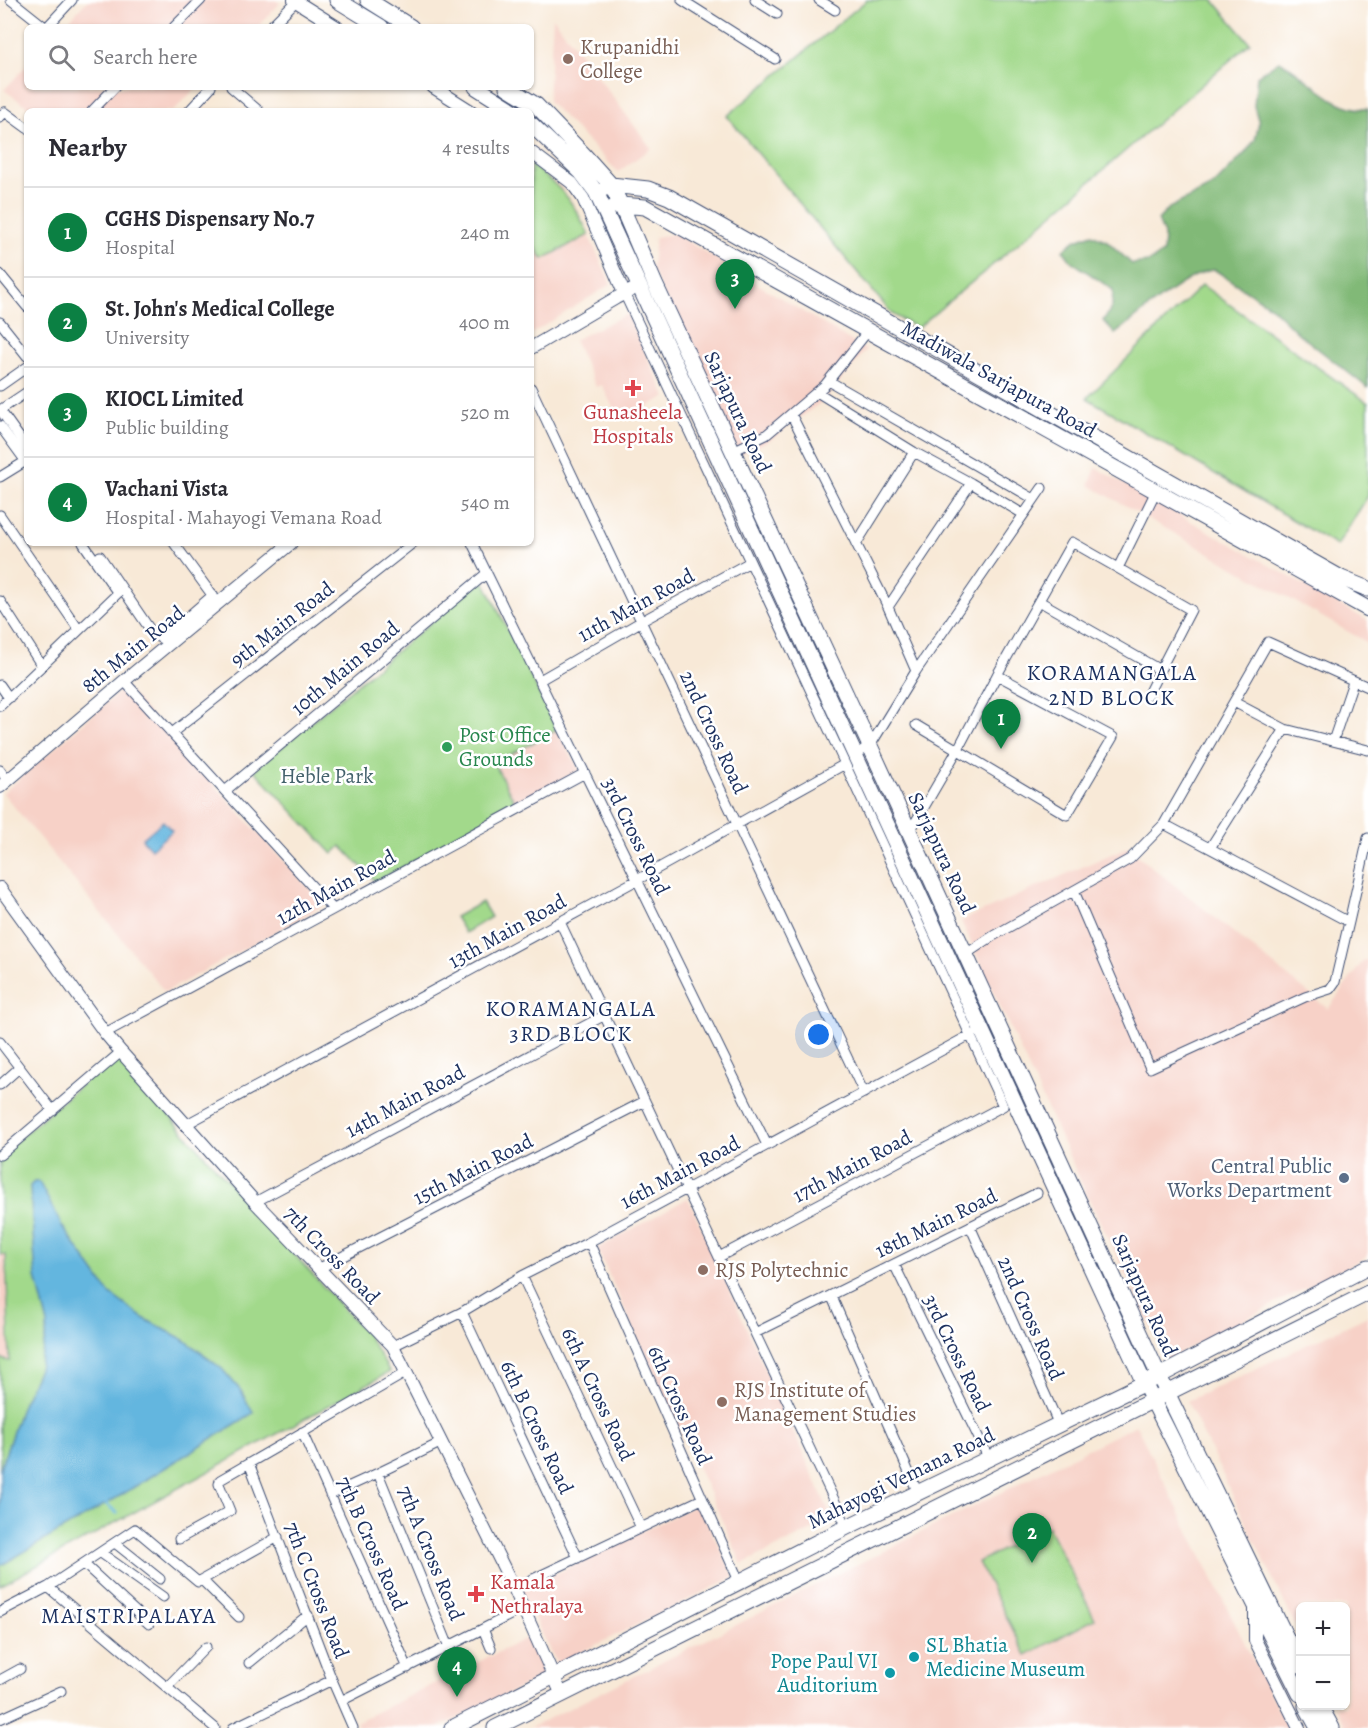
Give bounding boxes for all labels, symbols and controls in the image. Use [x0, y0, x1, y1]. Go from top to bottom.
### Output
search box [24, 24, 534, 90]
place label: Krupanidhi College [580, 33, 679, 85]
icon: search [45, 41, 78, 74]
text: Search here [93, 42, 198, 72]
marker: Krupanidhi College [561, 52, 575, 66]
text: Nearby [48, 130, 127, 165]
text: 4 results [442, 134, 510, 161]
text: CGHS Dispensary No.7 [105, 204, 314, 234]
text: 1 [64, 219, 71, 246]
text: 240 m [460, 219, 510, 246]
text: Hospital [105, 234, 175, 261]
pin: 3 [716, 260, 754, 309]
text: St. John's Medical College [105, 294, 335, 324]
text: 2 [63, 309, 72, 336]
text: 400 m [459, 309, 510, 336]
street label: Madiwala Sarjapura Road [896, 314, 1102, 445]
text: University [105, 324, 189, 351]
street label: Sarjapura Road [698, 346, 779, 478]
marker: Gunasheela Hospitals [624, 379, 642, 397]
text: KIOCL Limited [105, 384, 244, 414]
place label: Gunasheela Hospitals [583, 398, 683, 450]
text: 3 [63, 399, 72, 426]
text: 520 m [461, 399, 510, 426]
text: Public building [105, 414, 229, 441]
text: Vachani Vista [105, 474, 228, 504]
text: 4 [63, 489, 72, 516]
text: 540 m [461, 489, 510, 516]
text: Hospital · Mahayogi Vemana Road [105, 504, 382, 531]
street label: 11th Main Road [573, 561, 700, 649]
street label: 9th Main Road [224, 574, 340, 673]
street label: 8th Main Road [76, 598, 191, 699]
street label: 10th Main Road [285, 614, 406, 722]
district label: KORAMANGALA 2ND BLOCK [1027, 658, 1197, 713]
street label: 2nd Cross Road [673, 666, 755, 799]
pin: 1 [982, 700, 1020, 749]
place label: Post Office Grounds [459, 721, 551, 773]
marker: Post Office Grounds [440, 740, 454, 754]
park label: Heble Park [280, 762, 374, 790]
street label: 3rd Cross Road [595, 772, 677, 900]
street label: Sarjapura Road [902, 787, 983, 919]
street label: 12th Main Road [271, 842, 401, 931]
street label: 13th Main Road [443, 887, 572, 975]
district label: KORAMANGALA 3RD BLOCK [486, 994, 656, 1049]
your location [804, 1020, 833, 1049]
street label: 14th Main Road [340, 1057, 470, 1144]
street label: 17th Main Road [788, 1123, 917, 1209]
street label: 15th Main Road [408, 1126, 538, 1211]
street label: 16th Main Road [615, 1128, 745, 1215]
place label: Central Public Works Department [1166, 1152, 1332, 1204]
marker: Central Public Works Department [1337, 1171, 1351, 1185]
street label: 18th Main Road [870, 1181, 1002, 1265]
street label: 7th Cross Road [278, 1200, 387, 1311]
street label: Sarjapura Road [1105, 1229, 1185, 1361]
street label: 2nd Cross Road [991, 1252, 1071, 1385]
place label: RJS Polytechnic [715, 1256, 848, 1284]
marker: RJS Polytechnic [696, 1263, 710, 1277]
street label: 3rd Cross Road [916, 1289, 998, 1417]
street label: 6th A Cross Road [555, 1323, 641, 1466]
street label: 6th Cross Road [641, 1341, 719, 1470]
street label: 6th B Cross Road [494, 1356, 581, 1499]
place label: RJS Institute of Management Studies [734, 1376, 917, 1428]
marker: RJS Institute of Management Studies [715, 1395, 729, 1409]
street label: Mahayogi Vemana Road [803, 1420, 1000, 1536]
street label: 7th B Cross Road [330, 1472, 414, 1615]
street label: 7th A Cross Road [391, 1481, 471, 1625]
pin: 2 [1012, 1514, 1052, 1563]
street label: 7th C Cross Road [278, 1518, 356, 1663]
place label: Kamala Nethralaya [490, 1568, 583, 1620]
marker: Kamala Nethralaya [467, 1585, 485, 1603]
district label: MAISTRIPALAYA [41, 1601, 217, 1631]
map controls [1296, 1602, 1350, 1710]
button: + [1296, 1602, 1350, 1656]
place label: SL Bhatia Medicine Museum [926, 1631, 1085, 1683]
place label: Pope Paul VI Auditorium [770, 1647, 878, 1699]
pin: 4 [438, 1648, 476, 1697]
marker: SL Bhatia Medicine Museum [907, 1650, 921, 1664]
button: − [1296, 1656, 1350, 1710]
marker: Pope Paul VI Auditorium [883, 1666, 897, 1680]

